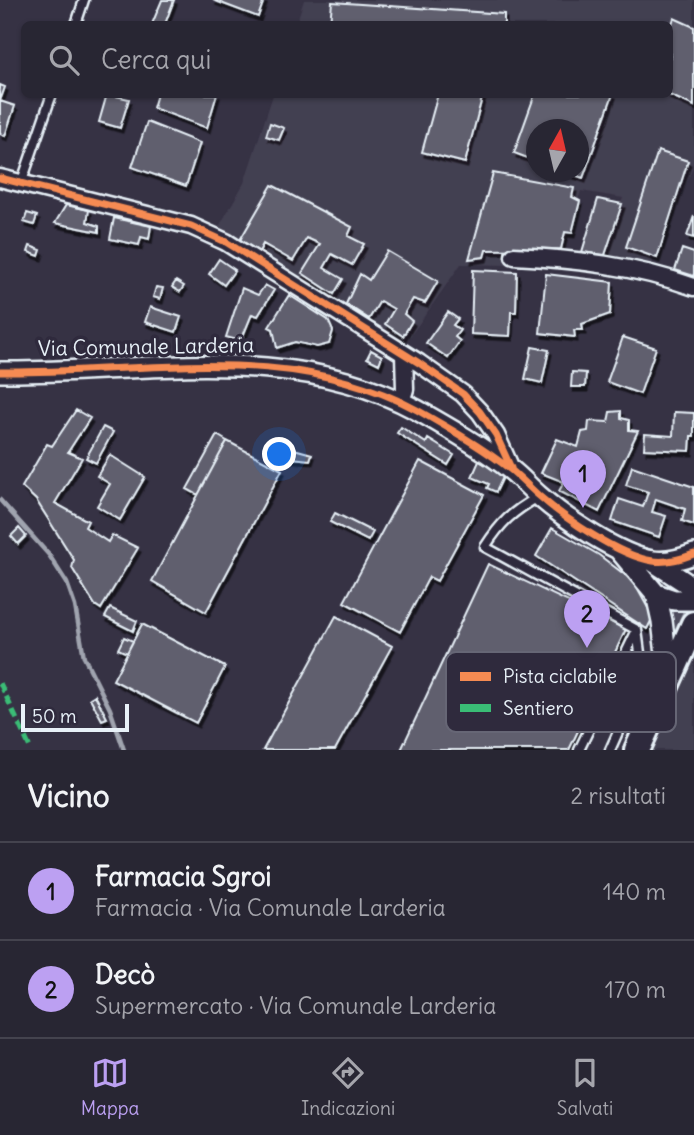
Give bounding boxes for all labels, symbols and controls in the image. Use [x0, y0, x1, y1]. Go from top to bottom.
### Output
search box [21, 21, 673, 98]
icon: search [45, 41, 83, 79]
text: Cerca qui [101, 43, 211, 76]
north arrow [526, 119, 589, 182]
street label: Via Comunale Larderia [38, 331, 254, 362]
your location [262, 437, 296, 471]
pin: 1 [560, 450, 606, 508]
pin: 2 [564, 590, 610, 648]
legend [446, 652, 676, 732]
text: Pista ciclabile [503, 664, 617, 688]
text: Sentiero [503, 696, 574, 720]
scale bar [21, 701, 130, 733]
text: 50 m [32, 704, 77, 728]
text: Vicino [28, 777, 110, 815]
text: 2 risultati [571, 781, 666, 810]
text: Farmacia Sgroi [95, 860, 271, 893]
text: 1 [46, 877, 56, 906]
text: 140 m [603, 877, 666, 906]
text: Farmacia · Via Comunale Larderia [95, 893, 446, 922]
text: Decò [95, 958, 155, 991]
text: 2 [45, 975, 57, 1004]
text: 170 m [605, 975, 666, 1004]
text: Supermercato · Via Comunale Larderia [95, 991, 496, 1020]
tab: Mappa [81, 1054, 139, 1120]
tab: Indicazioni [301, 1054, 395, 1120]
tab: Salvati [557, 1054, 613, 1120]

